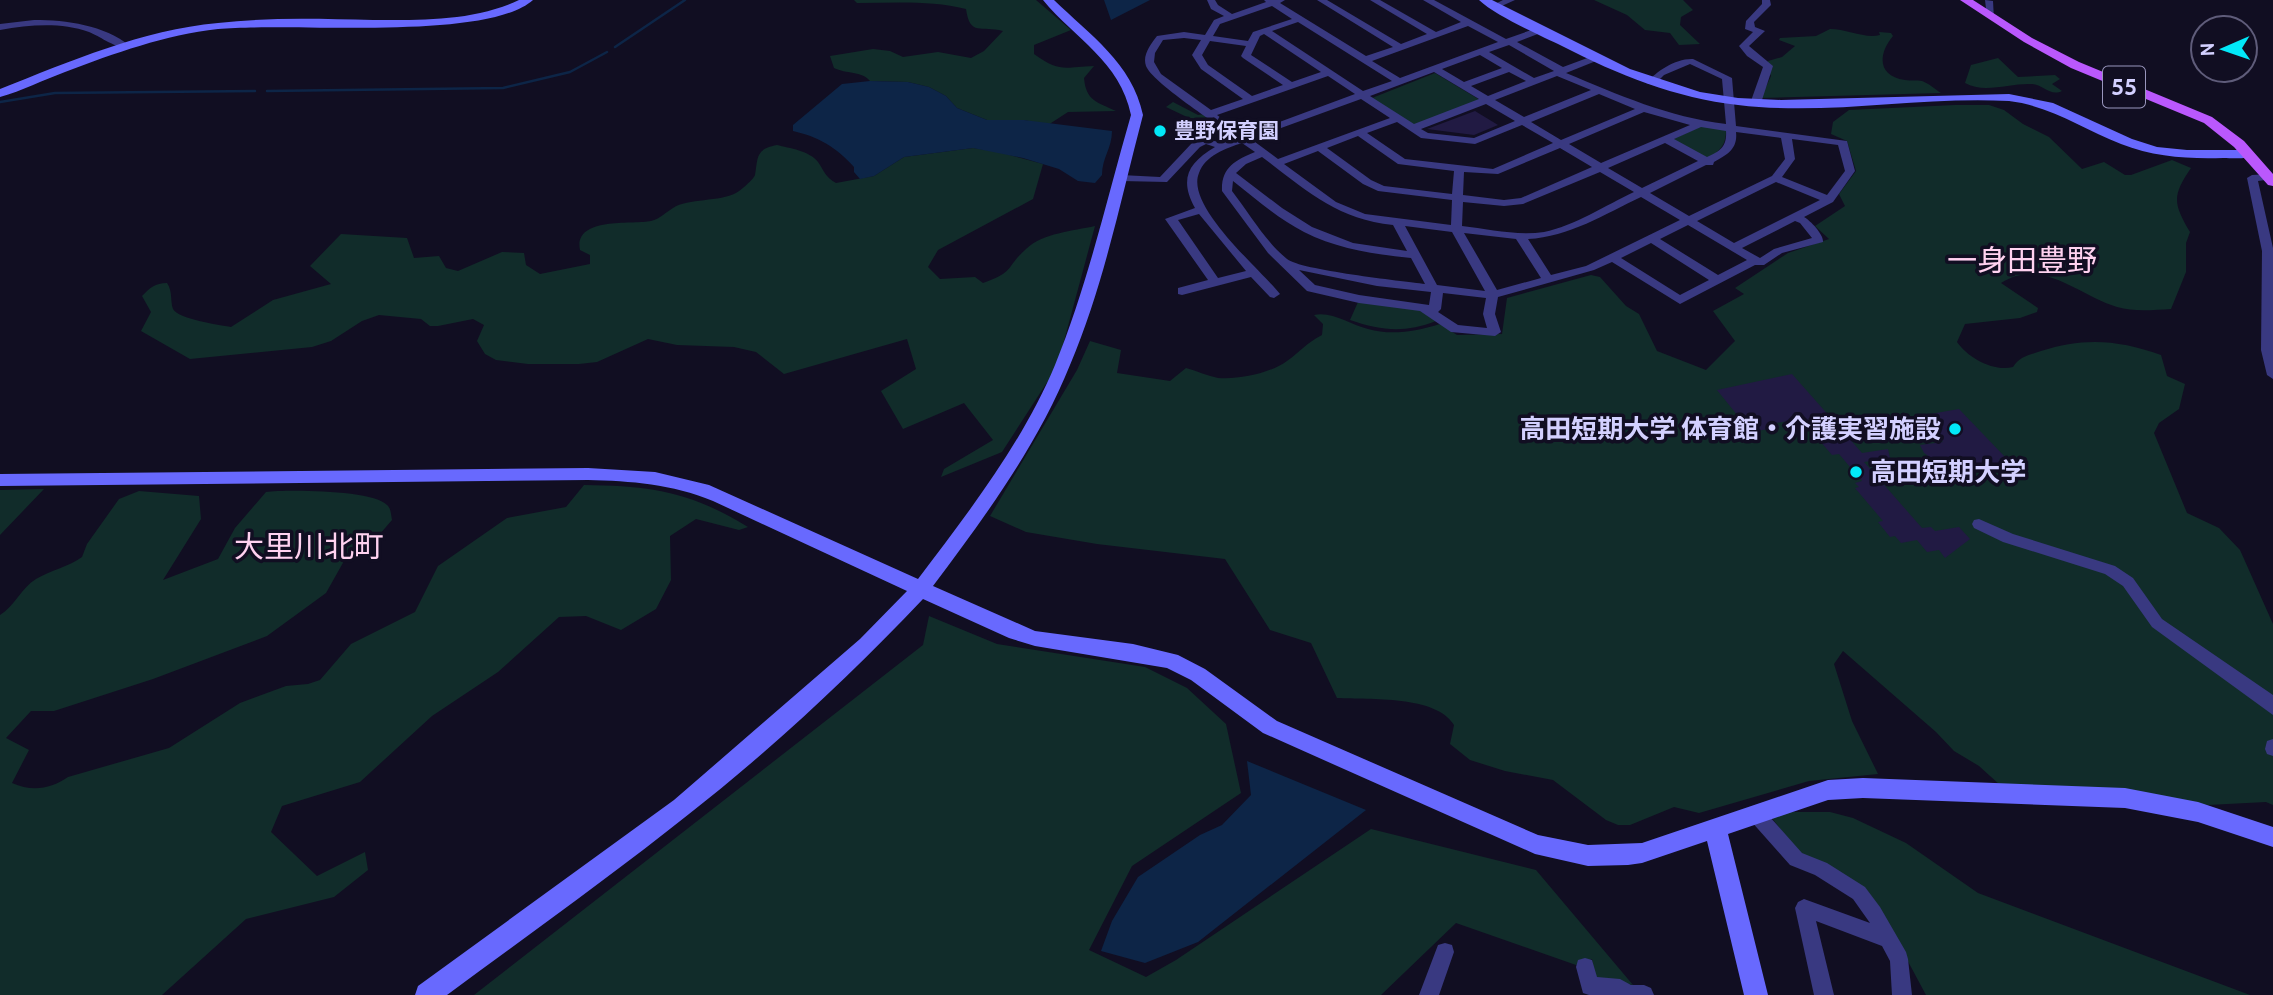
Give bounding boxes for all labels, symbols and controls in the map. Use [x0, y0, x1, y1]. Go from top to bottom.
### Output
north arrow [2189, 14, 2259, 84]
text: N [2196, 42, 2219, 57]
road number: 55 [2103, 66, 2145, 108]
place label: 豊野保育園 [1174, 118, 1279, 143]
marker: 豊野保育園 [1152, 123, 1168, 139]
district label: 一身田豊野 [1947, 242, 2097, 279]
place label: 高田短期大学 体育館・介護実習施設 [1519, 413, 1941, 445]
marker: 高田短期大学 体育館・介護実習施設 [1947, 421, 1963, 437]
place label: 高田短期大学 [1870, 456, 2026, 488]
marker: 高田短期大学 [1848, 464, 1864, 480]
district label: 大里川北町 [234, 528, 384, 565]

